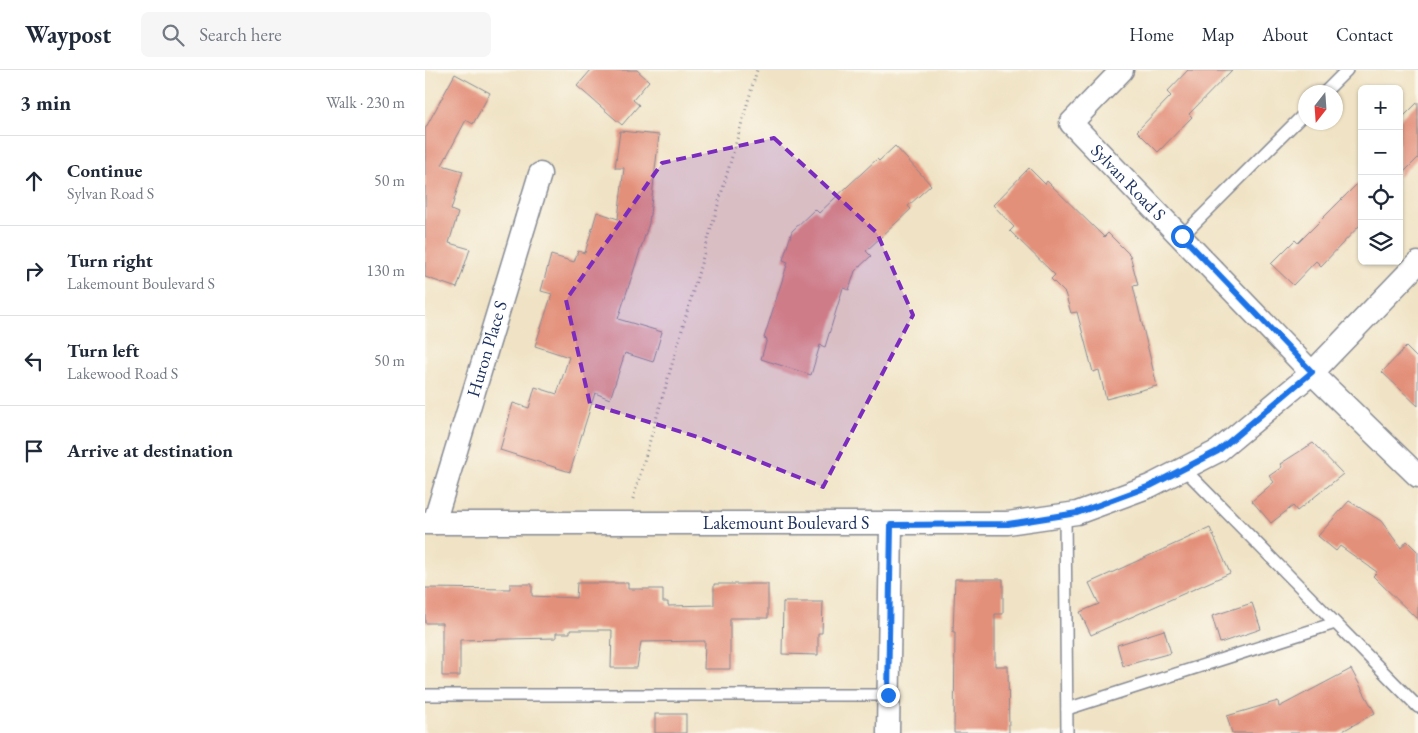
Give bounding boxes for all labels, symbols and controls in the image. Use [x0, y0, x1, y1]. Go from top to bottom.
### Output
search box [141, 12, 491, 57]
text: Waypost [25, 19, 111, 50]
icon: search [159, 21, 187, 49]
text: Search here [199, 22, 282, 47]
text: Home [1129, 23, 1174, 46]
text: Map [1202, 23, 1234, 46]
text: About [1262, 23, 1308, 46]
text: Contact [1336, 23, 1393, 46]
north arrow [1298, 85, 1343, 130]
map controls [1358, 85, 1403, 265]
button: + [1358, 85, 1403, 130]
text: 3 min [20, 89, 71, 116]
text: Walk · 230 m [326, 92, 405, 113]
button: − [1358, 130, 1403, 175]
street label: Sylvan Road S [1086, 139, 1171, 225]
text: Continue [67, 158, 142, 183]
icon: ahead [20, 167, 48, 195]
text: 50 m [374, 170, 405, 191]
button: locate [1358, 175, 1403, 220]
text: Sylvan Road S [67, 183, 154, 204]
button: layers [1358, 220, 1403, 265]
route start [1171, 225, 1194, 248]
text: Turn right [67, 248, 153, 273]
icon: right [20, 257, 48, 285]
text: 130 m [366, 260, 405, 281]
text: Lakemount Boulevard S [67, 273, 215, 294]
street label: Huron Place S [461, 298, 512, 400]
text: Turn left [67, 338, 139, 363]
icon: left [20, 347, 48, 375]
text: 50 m [374, 350, 405, 371]
text: Lakewood Road S [67, 363, 178, 384]
icon: arrive [20, 437, 48, 465]
text: Arrive at destination [67, 438, 233, 463]
street label: Lakemount Boulevard S [703, 511, 869, 534]
route end [877, 684, 900, 707]

